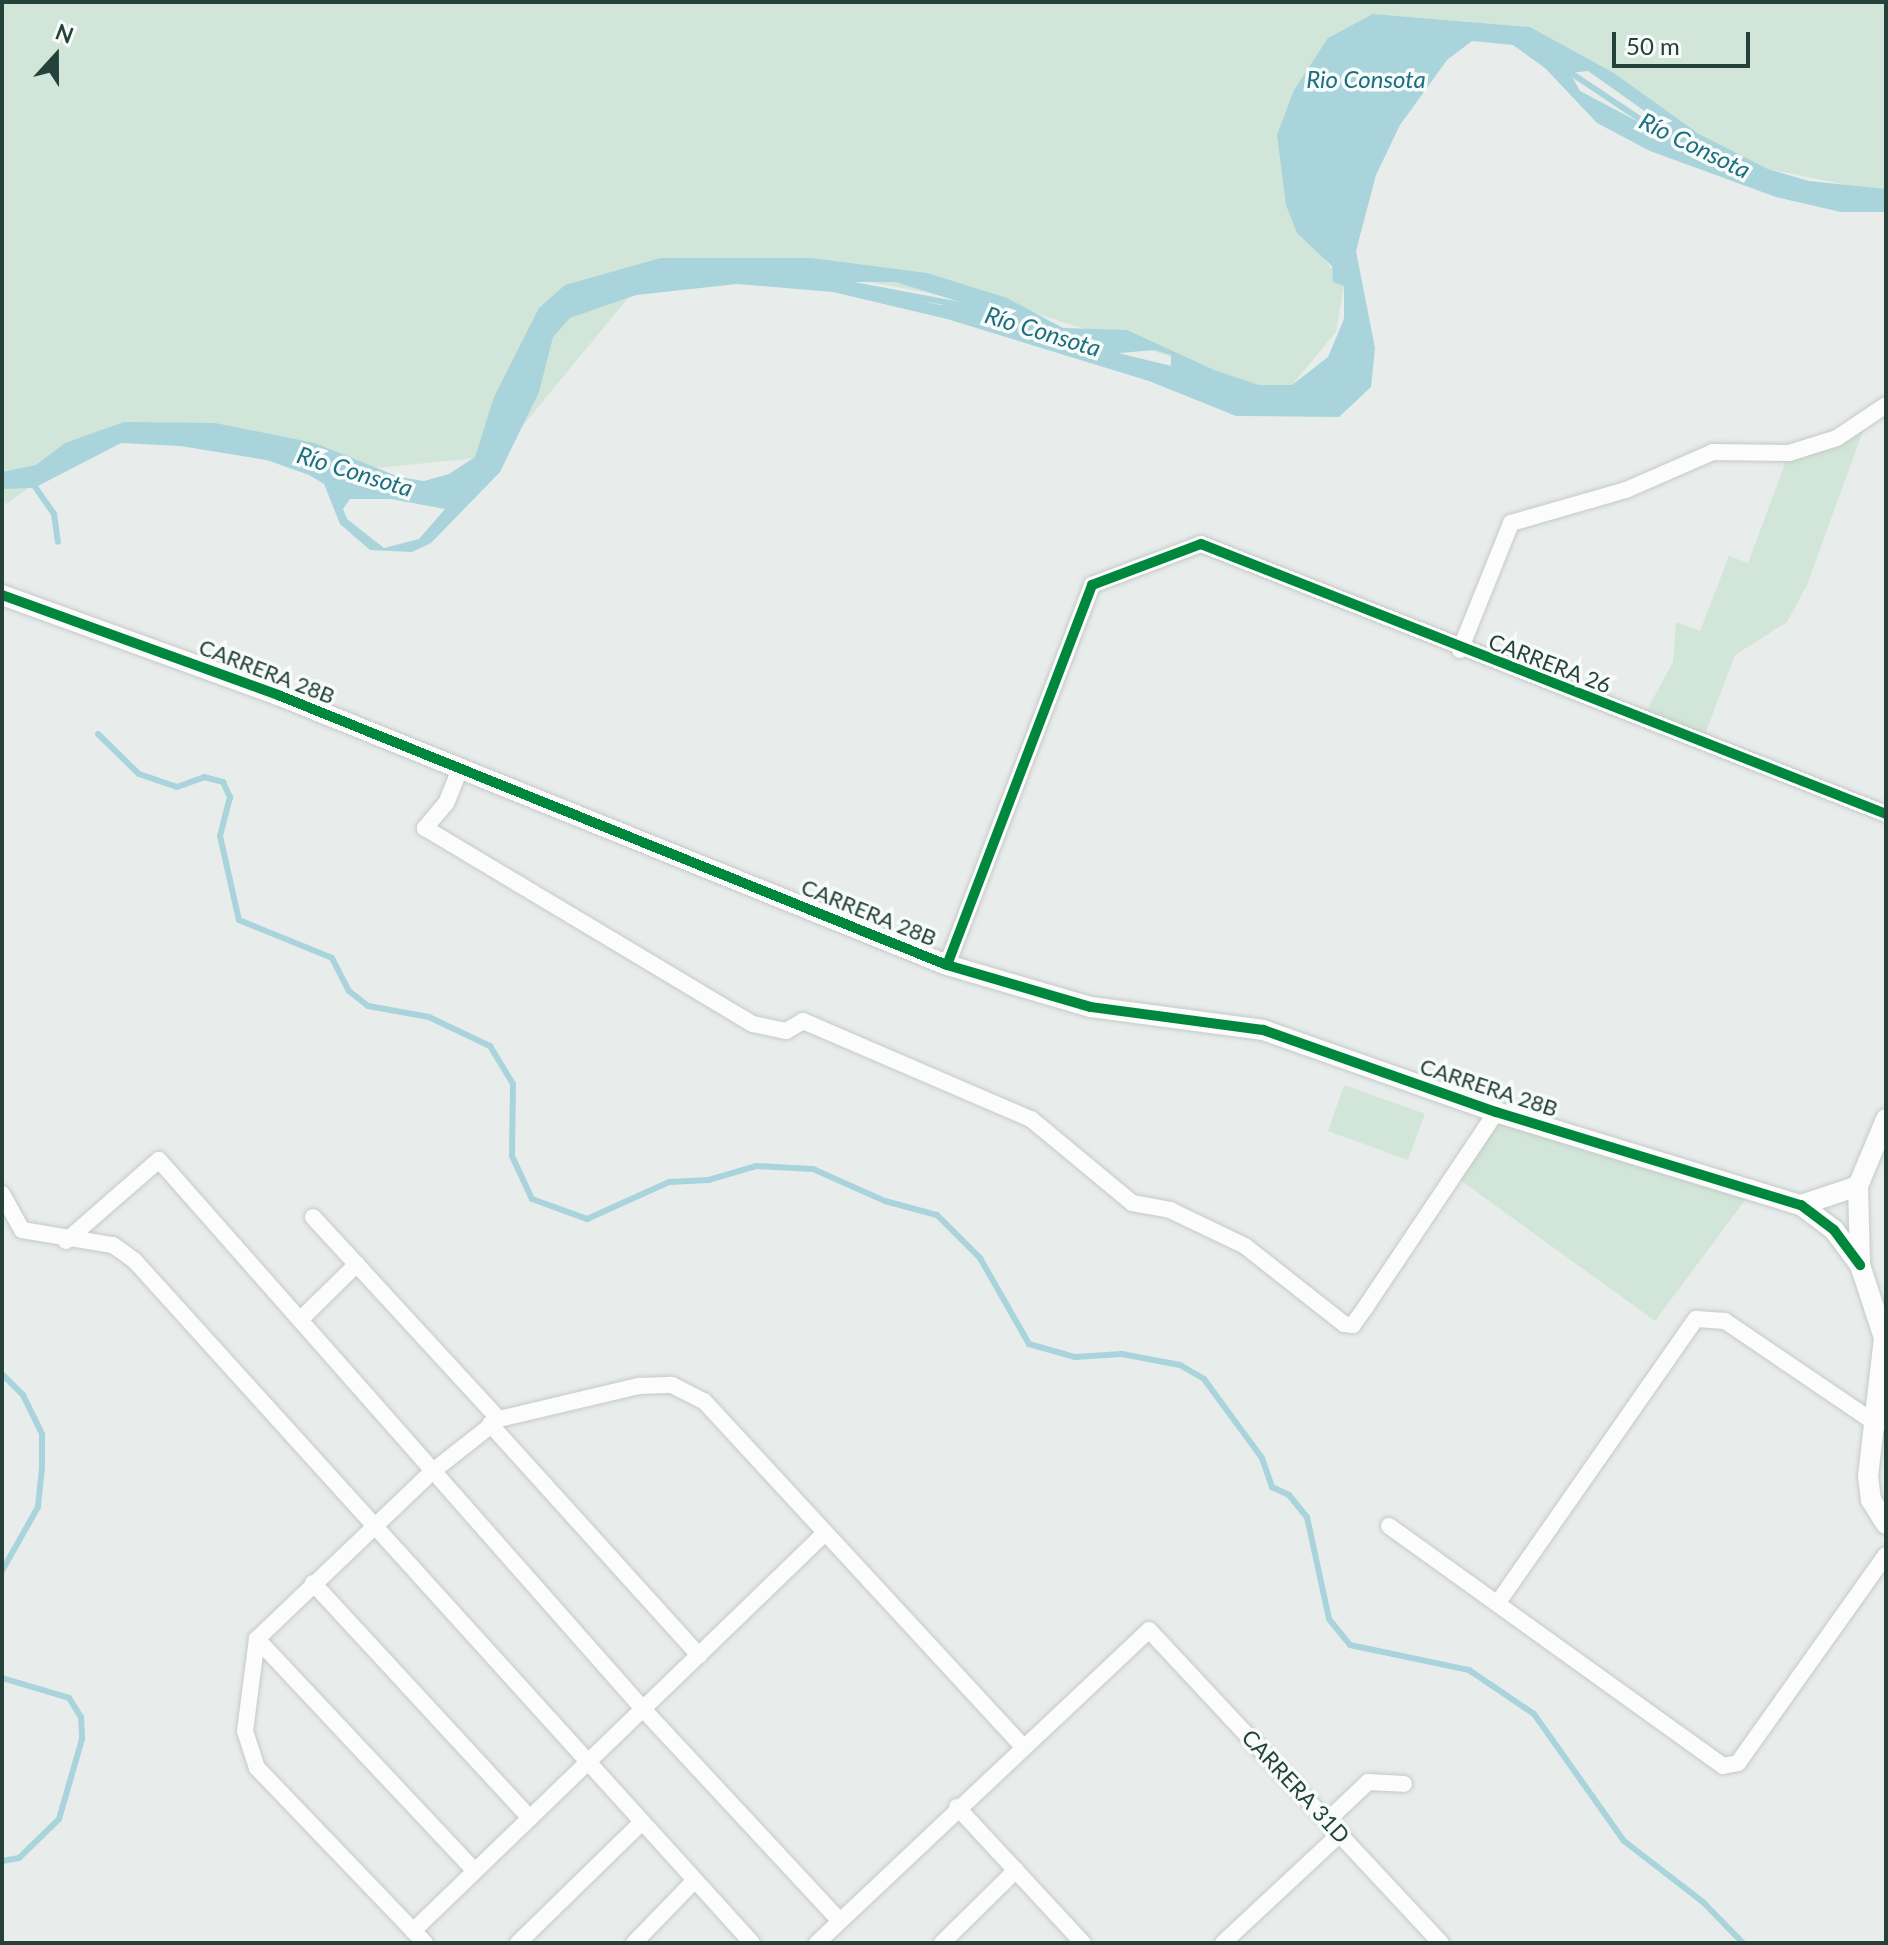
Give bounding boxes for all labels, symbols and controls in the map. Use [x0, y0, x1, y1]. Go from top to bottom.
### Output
north arrow [16, 16, 96, 96]
scale bar [1616, 16, 1754, 66]
text: N [52, 17, 78, 49]
text: 50 m [1626, 31, 1680, 60]
water label: Rio Consota [1306, 65, 1426, 93]
water label: Río Consota [1635, 106, 1755, 184]
water label: Río Consota [982, 300, 1104, 362]
water label: Río Consota [294, 440, 416, 502]
street label: CARRERA 26 [1485, 627, 1615, 699]
street label: CARRERA 28B [195, 633, 339, 709]
street label: CARRERA 28B [797, 873, 941, 951]
street label: CARRERA 28B [1416, 1052, 1562, 1122]
street label: CARRERA 31D [1236, 1723, 1356, 1849]

